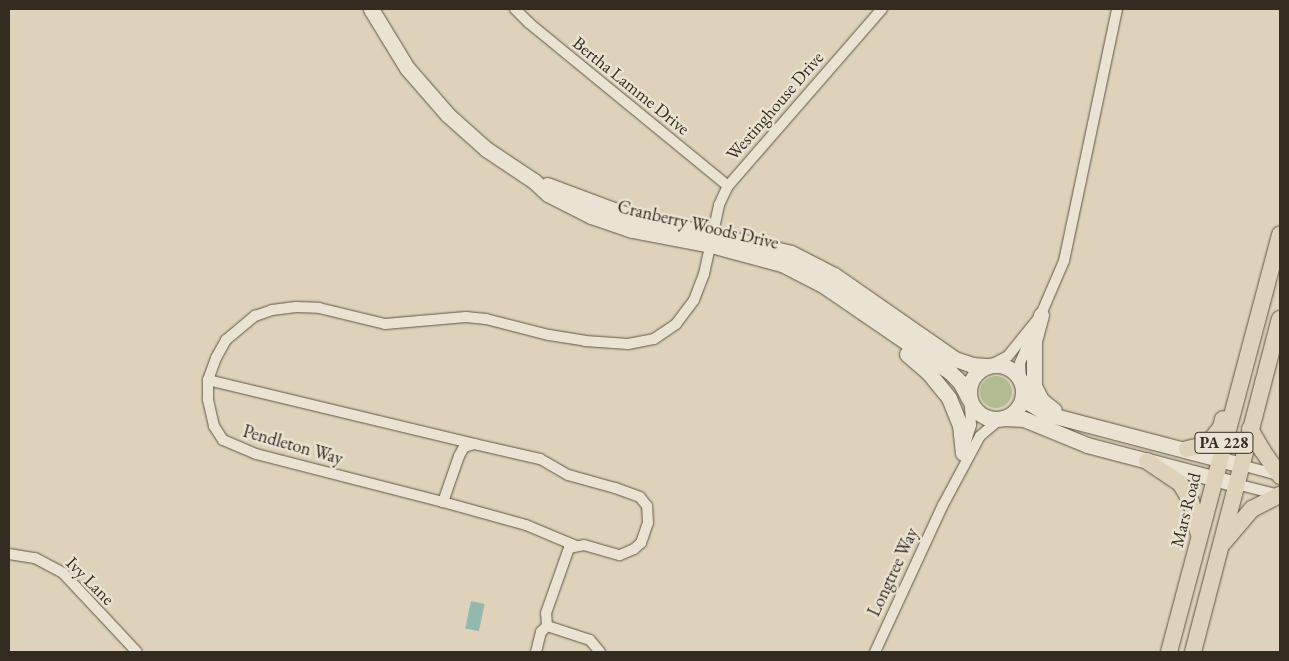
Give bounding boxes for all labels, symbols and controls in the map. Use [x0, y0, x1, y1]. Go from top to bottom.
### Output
street label: Bertha Lamme Drive [568, 32, 694, 140]
street label: Westinghouse Drive [722, 47, 828, 165]
street label: Cranberry Woods Drive [615, 196, 781, 254]
street label: Pendleton Way [240, 420, 346, 470]
road number: PA 228 [1194, 429, 1254, 456]
street label: Mars Road [1166, 470, 1206, 550]
street label: Longtree Way [863, 524, 923, 620]
street label: Ivy Lane [61, 552, 119, 610]

